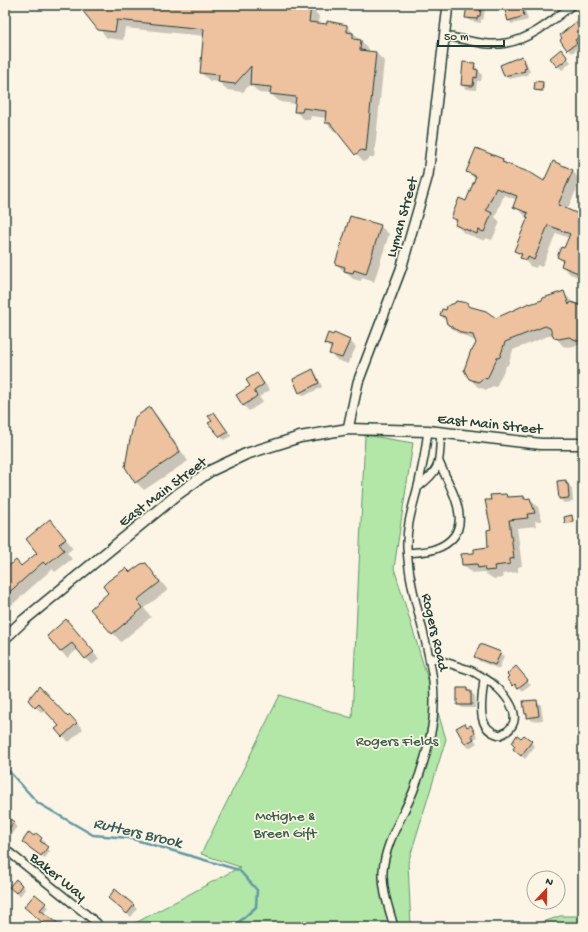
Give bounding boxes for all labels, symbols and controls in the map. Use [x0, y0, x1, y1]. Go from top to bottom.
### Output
scale bar [438, 22, 504, 48]
text: 50 m [444, 31, 469, 45]
street label: Lyman Street [383, 174, 423, 260]
street label: East Main Street [436, 411, 545, 440]
street label: East Main Street [116, 453, 212, 532]
street label: Rogers Road [416, 592, 452, 674]
park label: Rogers Fields [356, 733, 439, 751]
park label: Mctighe & Breen Gift [253, 808, 318, 843]
water label: Rutters Brook [91, 815, 185, 854]
street label: Baker Way [25, 849, 90, 906]
north arrow [526, 870, 566, 910]
text: N [543, 876, 555, 889]

